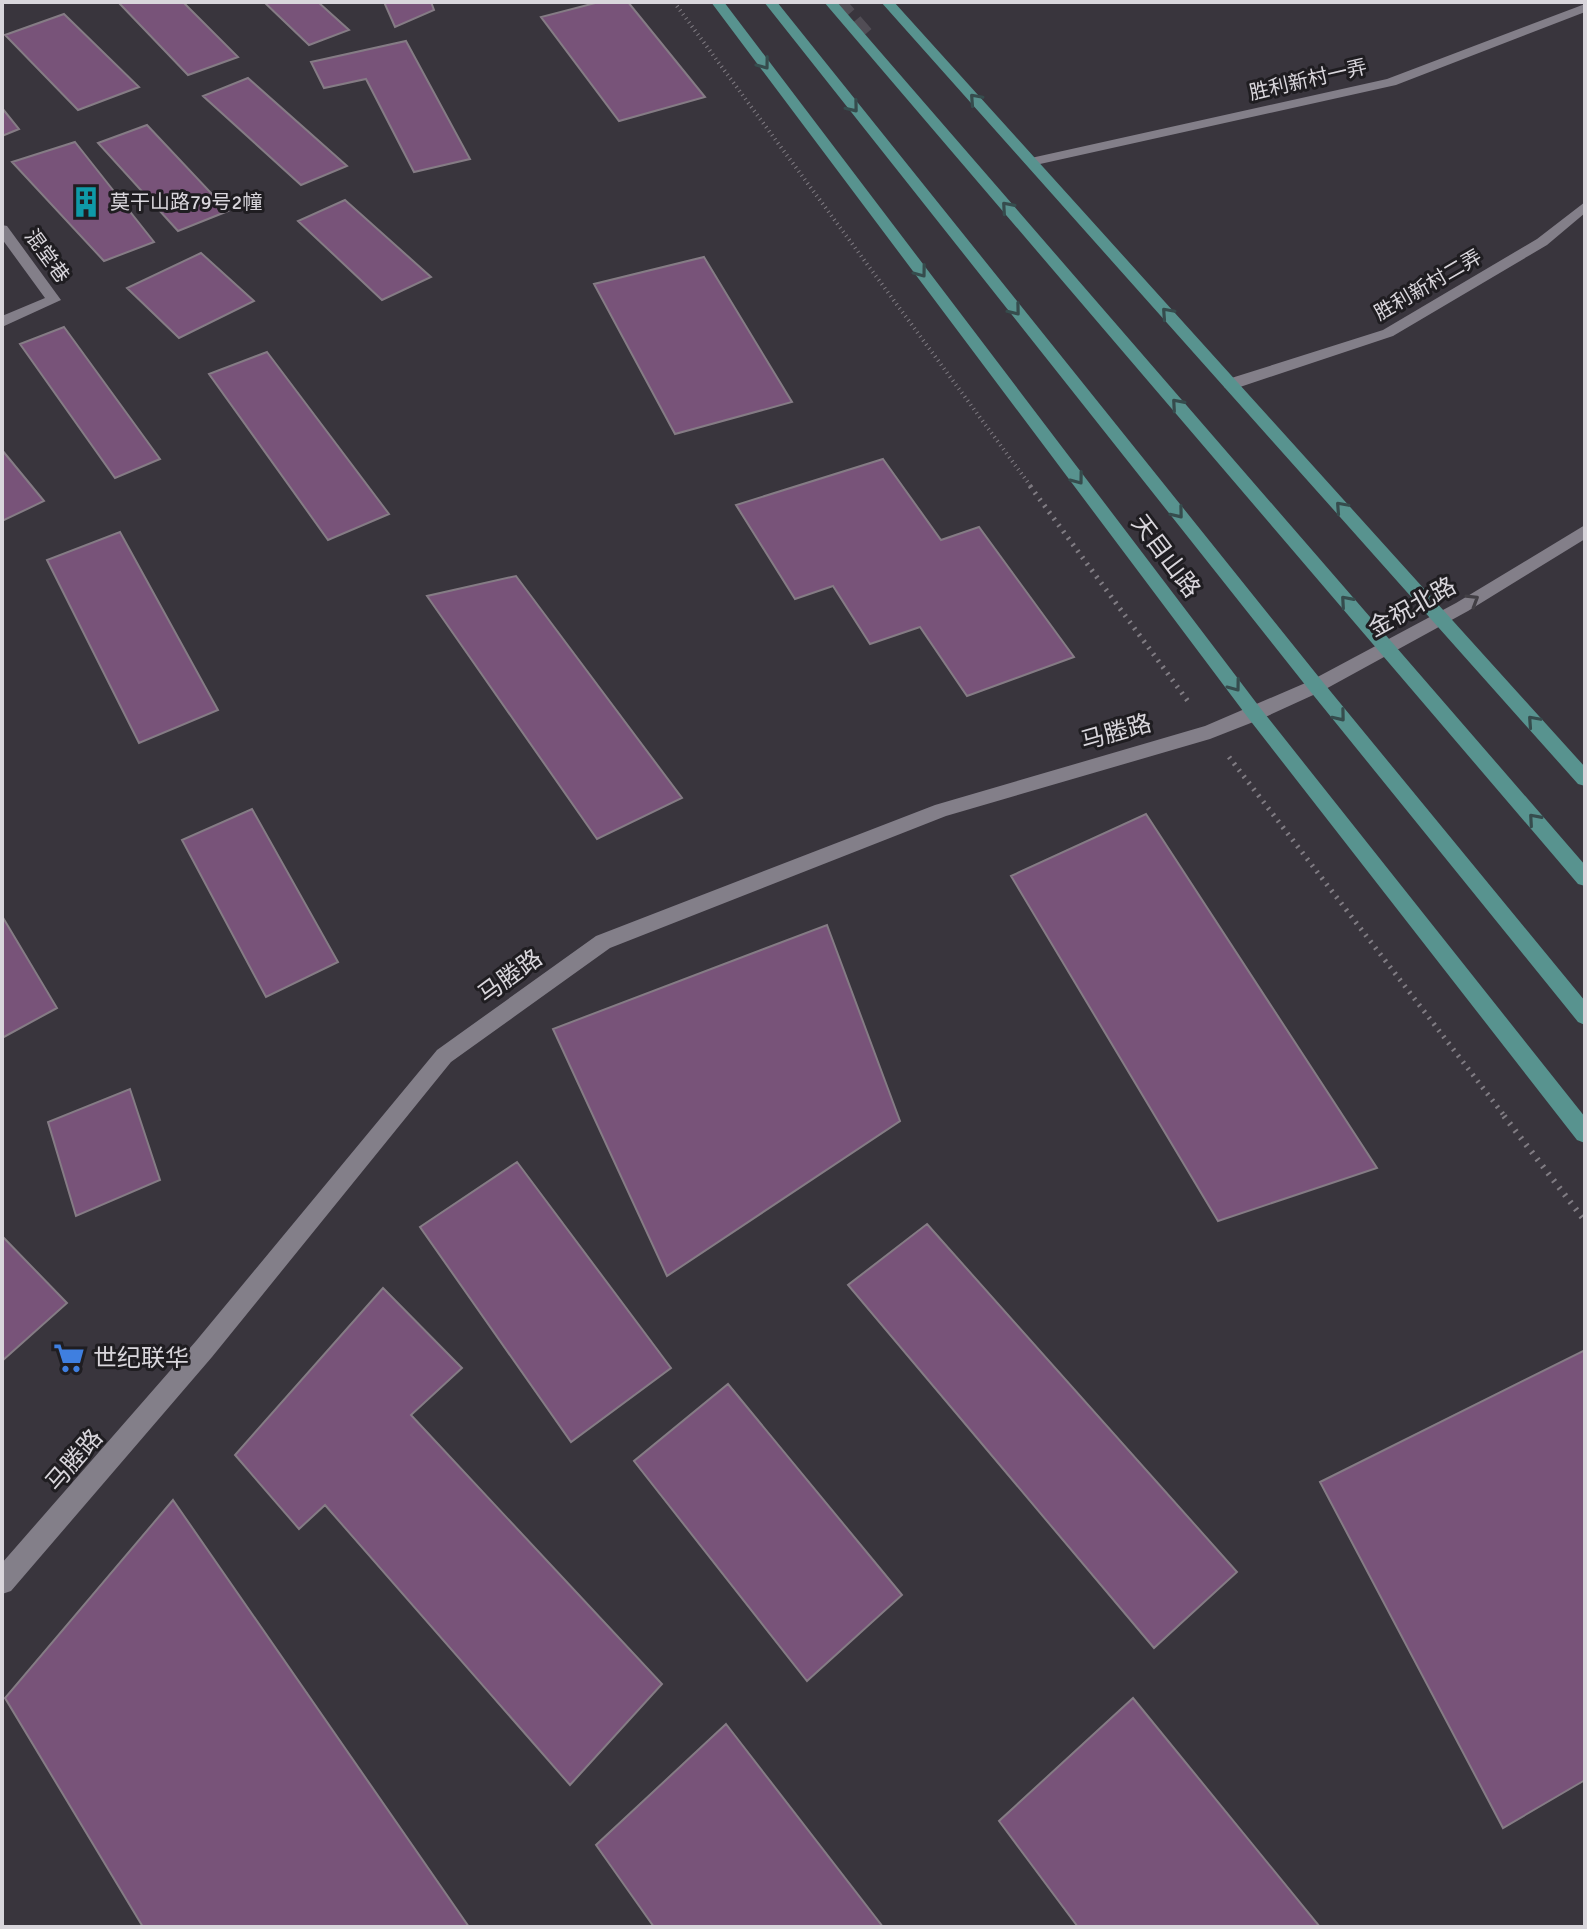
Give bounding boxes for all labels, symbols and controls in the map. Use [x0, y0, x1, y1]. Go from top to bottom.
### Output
street label: 胜利新村一弄 [1247, 54, 1369, 106]
one-way arrow [755, 55, 769, 70]
one-way arrow [969, 94, 984, 108]
one-way arrow [843, 98, 858, 112]
building icon: 莫干山路79号2幢 [69, 185, 103, 219]
place label: 莫干山路79号2幢 [110, 190, 262, 215]
one-way arrow [1002, 202, 1017, 216]
street label: 混堂巷 [19, 224, 75, 288]
street label: 胜利新村二弄 [1370, 244, 1486, 326]
one-way arrow [911, 263, 926, 277]
one-way arrow [1006, 301, 1020, 316]
one-way arrow [1162, 308, 1177, 323]
one-way arrow [1172, 399, 1186, 413]
one-way arrow [1068, 470, 1082, 485]
one-way arrow [1336, 501, 1351, 516]
one-way arrow [1168, 504, 1182, 519]
street label: 天目山路 [1125, 509, 1207, 603]
street label: 金祝北路 [1363, 571, 1461, 643]
one-way arrow [1464, 594, 1479, 610]
one-way arrow [1341, 596, 1356, 611]
one-way arrow [1225, 677, 1239, 692]
one-way arrow [1330, 707, 1345, 721]
street label: 马塍路 [1077, 708, 1155, 756]
one-way arrow [1528, 716, 1543, 731]
one-way arrow [1529, 814, 1544, 829]
street label: 马塍路 [472, 943, 548, 1009]
supermarket icon: 世纪联华 [52, 1341, 86, 1375]
place label: 世纪联华 [93, 1343, 189, 1373]
street label: 马塍路 [39, 1423, 109, 1497]

